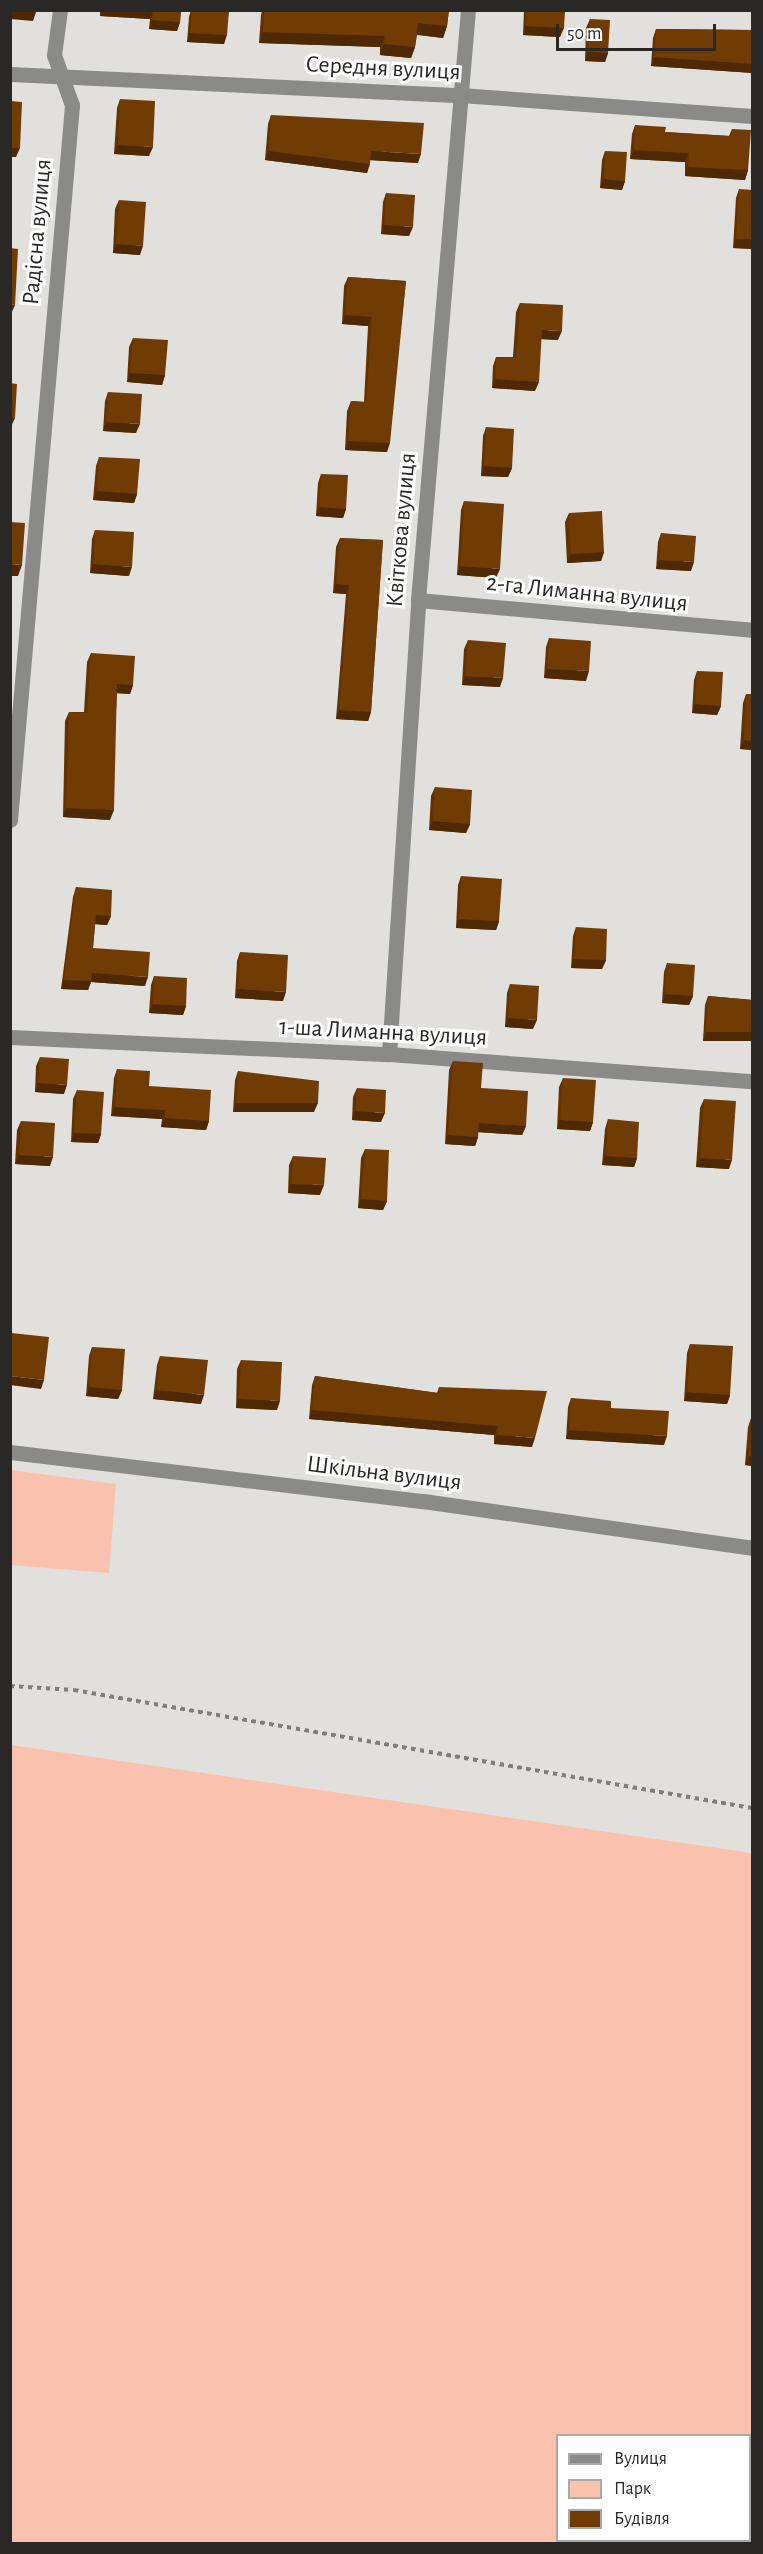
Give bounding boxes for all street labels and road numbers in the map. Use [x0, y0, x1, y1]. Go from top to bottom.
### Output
street label: Середня вулиця [305, 51, 461, 87]
street label: Радісна вулиця [17, 158, 59, 306]
street label: Квіткова вулиця [381, 452, 423, 608]
street label: 2-га Лиманна вулиця [485, 569, 689, 619]
street label: 1-ша Лиманна вулиця [278, 1013, 488, 1053]
street label: Шкільна вулиця [305, 1450, 463, 1498]

